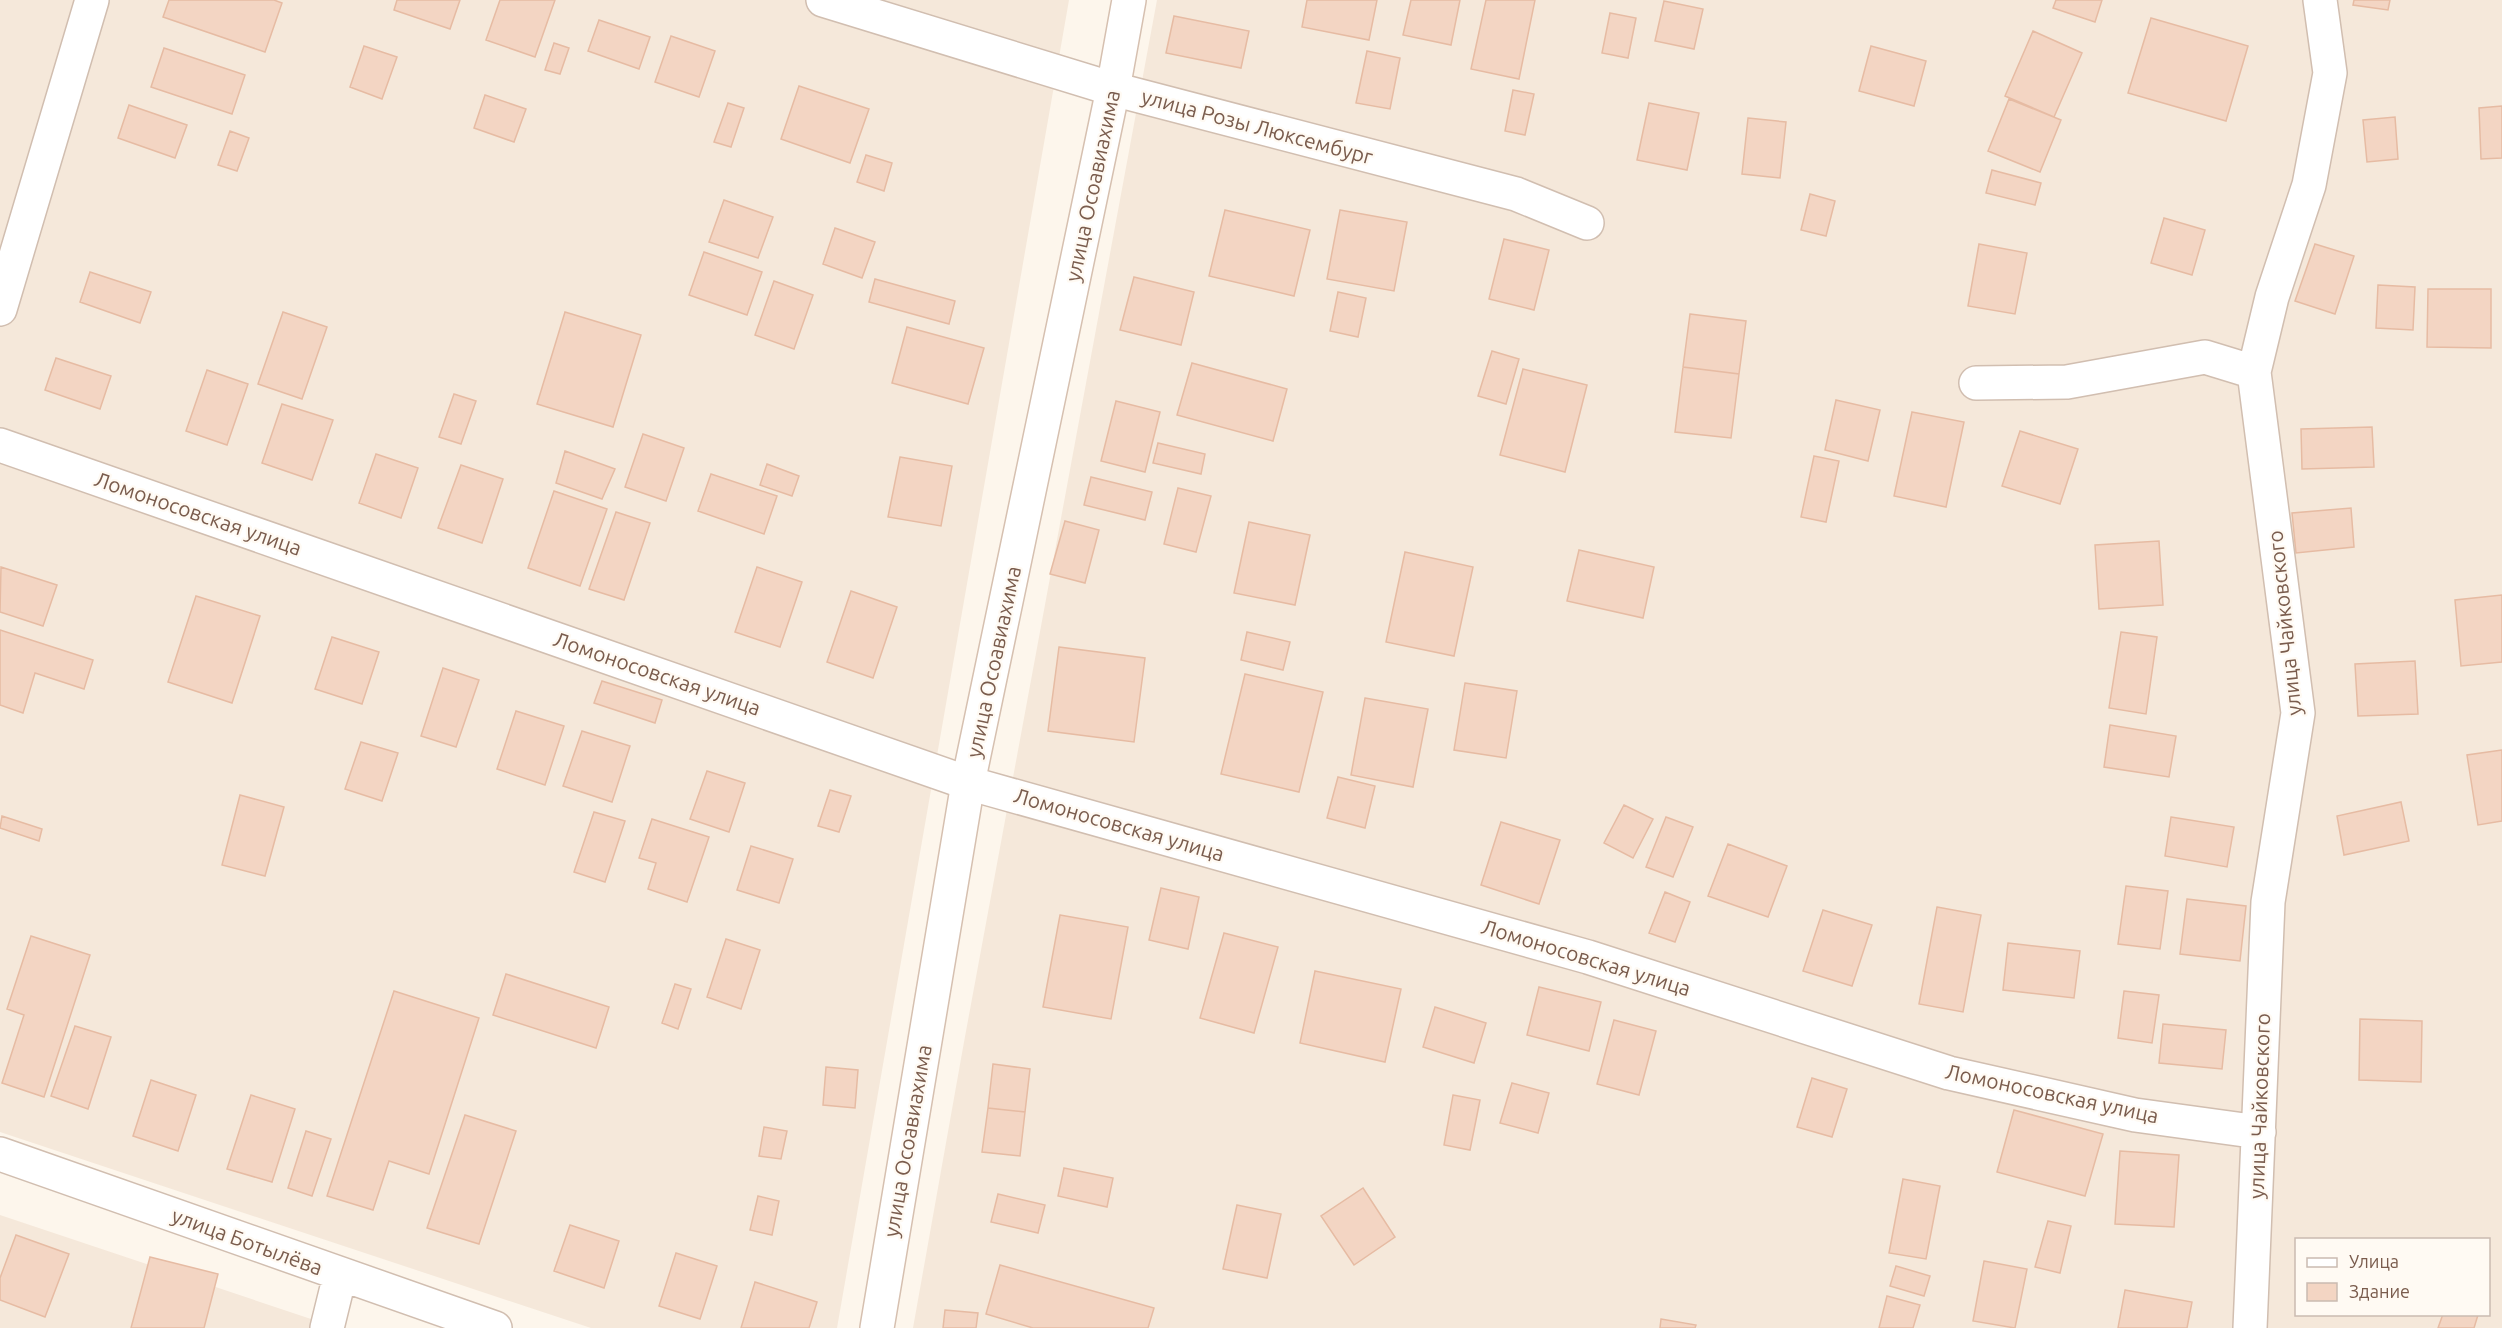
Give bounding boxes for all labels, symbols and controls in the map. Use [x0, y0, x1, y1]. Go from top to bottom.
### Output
street label: улица Розы Люксембург [1139, 84, 1376, 169]
street label: улица Осоавиахима [1060, 88, 1124, 284]
street label: Ломоносовская улица [92, 466, 305, 560]
street label: улица Чайковского [2262, 529, 2306, 717]
street label: улица Осоавиахима [961, 564, 1025, 760]
street label: Ломоносовская улица [551, 626, 764, 720]
street label: Ломоносовская улица [1011, 783, 1227, 866]
street label: Ломоносовская улица [1479, 914, 1694, 1000]
street label: улица Чайковского [2244, 1013, 2274, 1199]
street label: улица Осоавиахима [878, 1043, 936, 1239]
street label: Ломоносовская улица [1943, 1059, 2161, 1127]
street label: улица Ботылёва [169, 1203, 326, 1279]
legend [2295, 1238, 2490, 1316]
text: Улица [2349, 1251, 2399, 1271]
text: Здание [2349, 1281, 2410, 1301]

